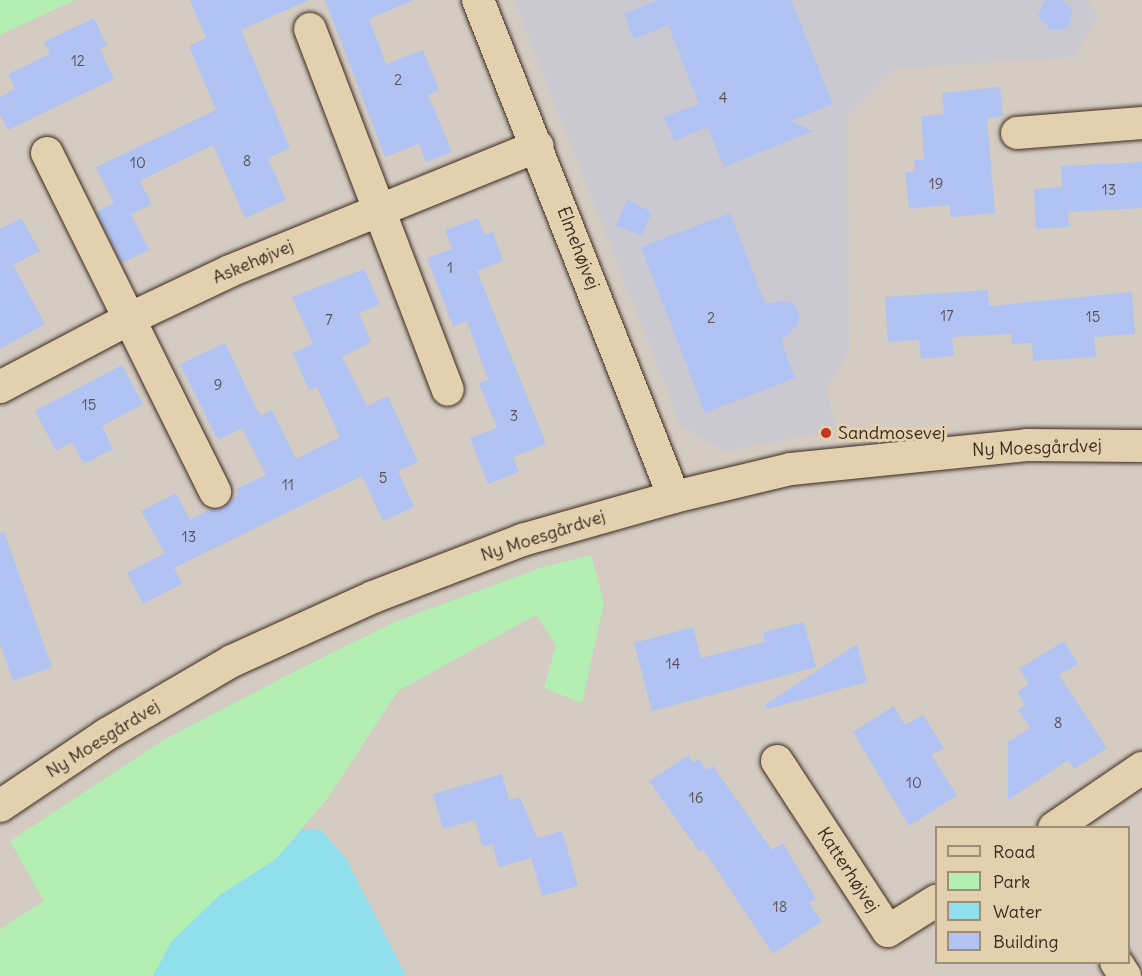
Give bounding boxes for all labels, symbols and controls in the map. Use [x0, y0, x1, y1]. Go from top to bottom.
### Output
house number: 12 [71, 52, 85, 70]
house number: 2 [394, 71, 402, 89]
house number: 4 [719, 89, 727, 107]
house number: 8 [243, 152, 251, 170]
house number: 10 [130, 154, 146, 172]
house number: 19 [929, 175, 943, 193]
house number: 13 [1102, 181, 1116, 199]
street label: Elmehøjvej [552, 203, 604, 293]
street label: Askehøjvej [209, 235, 297, 289]
house number: 1 [447, 259, 453, 277]
house number: 17 [940, 307, 954, 325]
house number: 15 [1086, 308, 1100, 326]
house number: 2 [707, 309, 715, 327]
house number: 7 [325, 311, 333, 329]
house number: 9 [214, 376, 222, 394]
house number: 15 [82, 396, 96, 414]
house number: 3 [510, 407, 518, 425]
place label: Sandmosevej [838, 422, 946, 444]
marker: Sandmosevej [819, 426, 833, 440]
street label: Ny Moesgårdvej [972, 435, 1102, 461]
house number: 5 [379, 469, 387, 487]
house number: 11 [282, 476, 294, 494]
street label: Ny Moesgårdvej [478, 506, 608, 566]
house number: 13 [182, 528, 196, 546]
house number: 14 [666, 655, 680, 673]
street label: Ny Moesgårdvej [42, 695, 164, 783]
house number: 8 [1054, 714, 1062, 732]
house number: 10 [906, 774, 922, 792]
house number: 16 [689, 789, 703, 807]
street label: Katterhøjvej [812, 823, 884, 917]
legend [935, 826, 1130, 964]
text: Road [993, 840, 1035, 863]
text: Park [993, 870, 1030, 893]
house number: 18 [773, 898, 787, 916]
text: Water [993, 900, 1042, 923]
text: Building [993, 930, 1058, 953]

